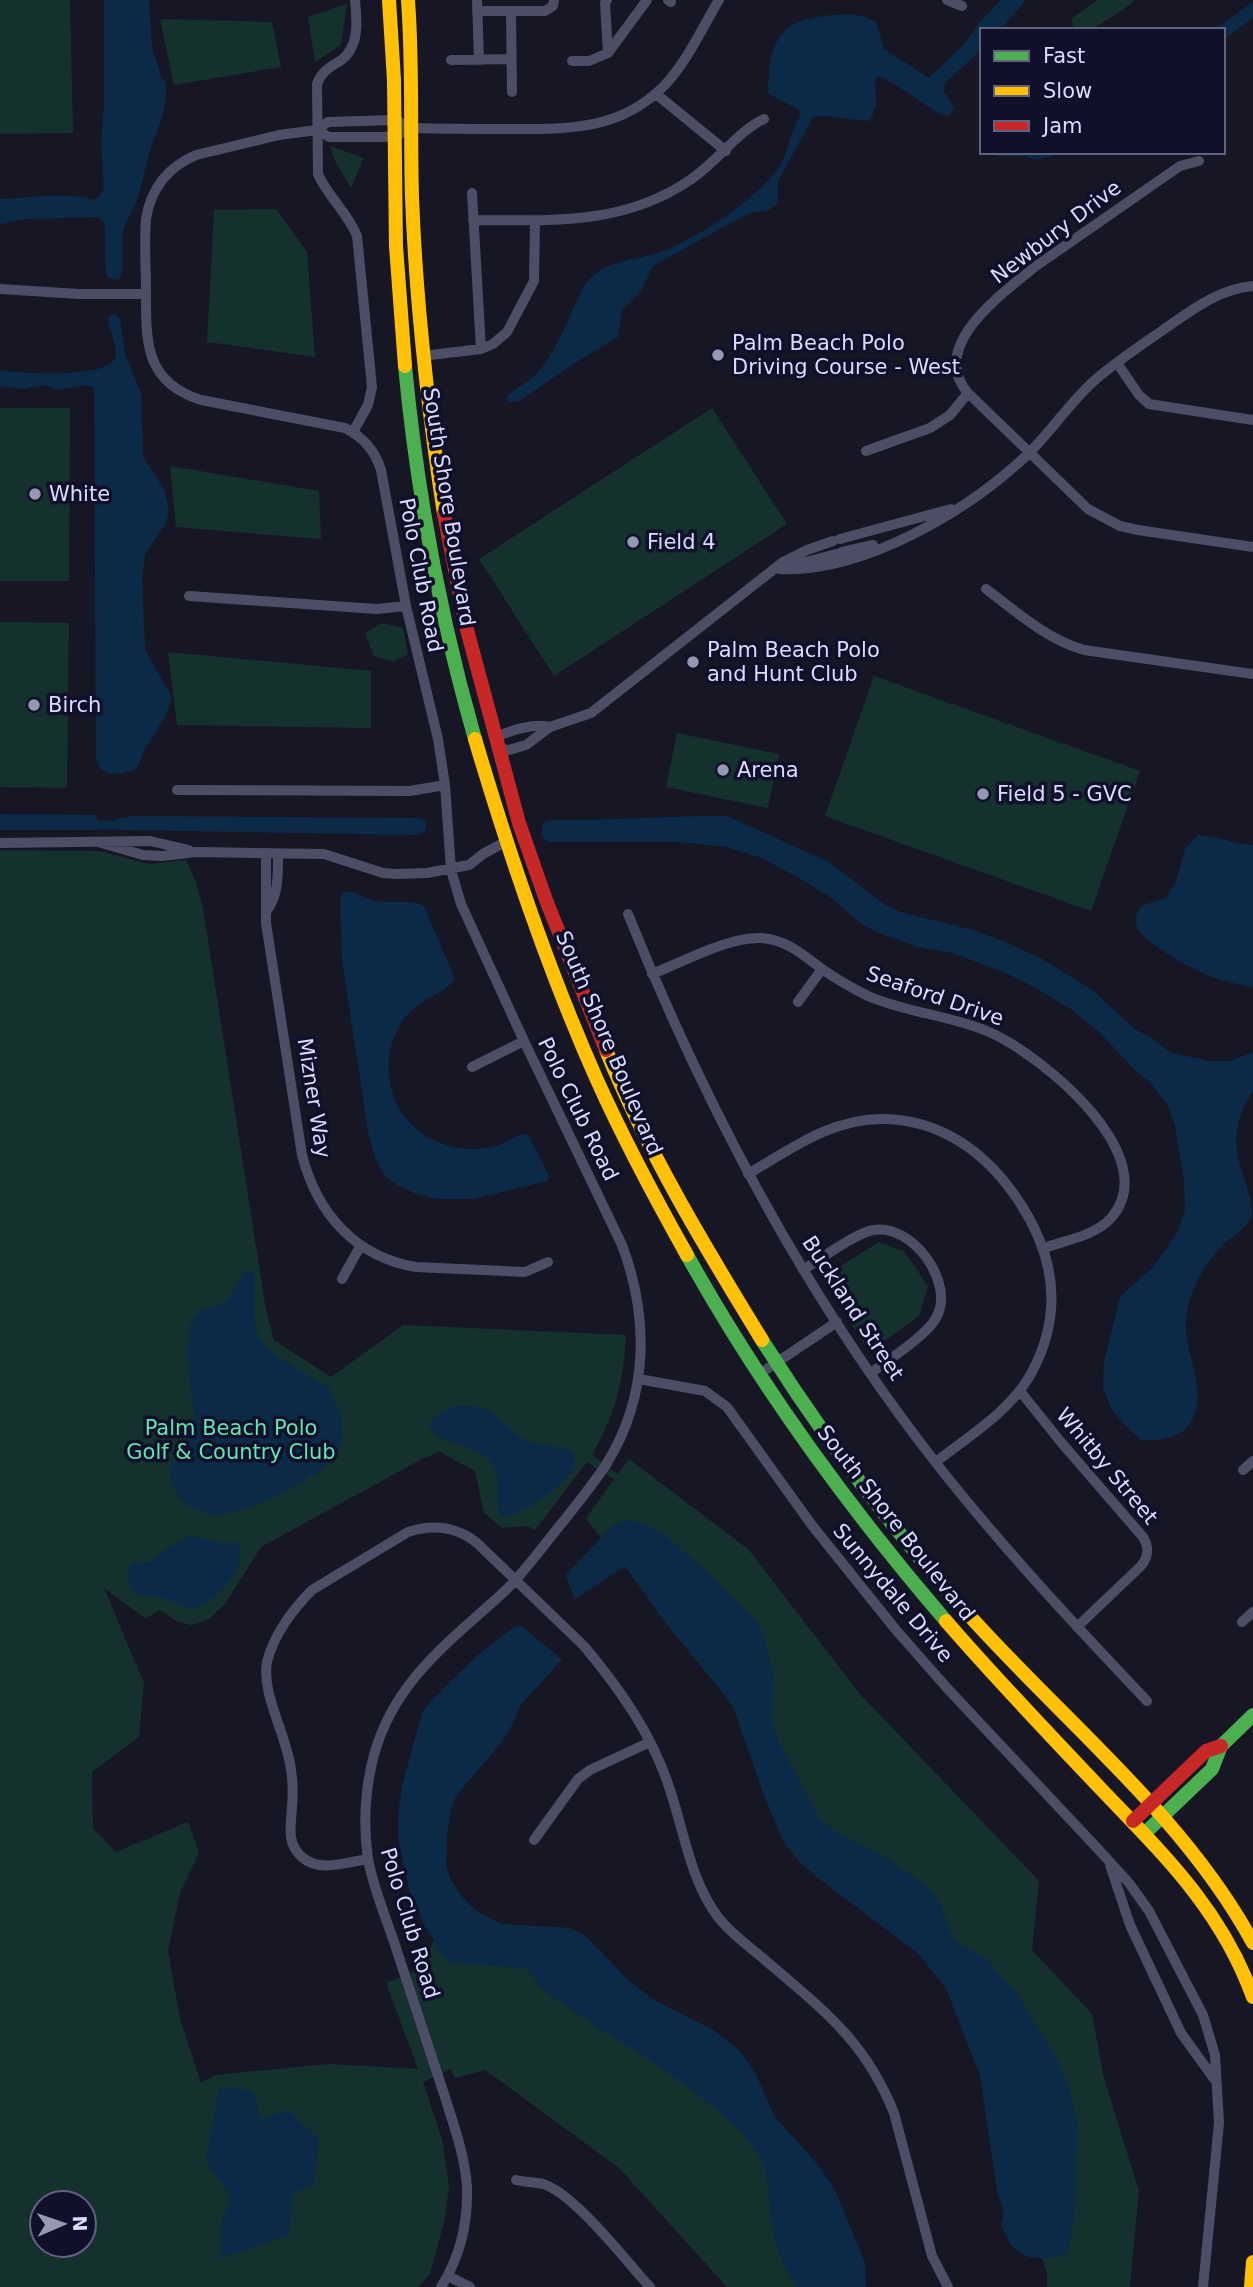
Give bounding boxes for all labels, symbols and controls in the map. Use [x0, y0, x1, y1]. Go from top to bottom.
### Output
legend [980, 28, 1225, 154]
text: Fast [1043, 44, 1085, 68]
text: Slow [1043, 79, 1092, 103]
text: Jam [1041, 114, 1083, 138]
street label: Newbury Drive [986, 175, 1126, 289]
place label: Palm Beach Polo Driving Course - West [732, 331, 960, 379]
marker: Palm Beach Polo Driving Course - West [710, 347, 726, 363]
street label: South Shore Boulevard [418, 386, 480, 628]
place label: White [49, 482, 110, 506]
marker: White [27, 486, 43, 502]
street label: Polo Club Road [394, 496, 448, 654]
place label: Field 4 [647, 530, 716, 554]
marker: Field 4 [625, 534, 641, 550]
place label: Palm Beach Polo and Hunt Club [707, 638, 880, 686]
marker: Palm Beach Polo and Hunt Club [685, 654, 701, 670]
place label: Birch [48, 693, 101, 717]
marker: Birch [26, 697, 42, 713]
place label: Arena [737, 758, 799, 782]
marker: Arena [715, 762, 731, 778]
place label: Field 5 - GVC [997, 782, 1132, 806]
marker: Field 5 - GVC [975, 786, 991, 802]
street label: South Shore Boulevard [551, 927, 667, 1159]
street label: Seaford Drive [863, 961, 1007, 1031]
street label: Polo Club Road [533, 1033, 623, 1185]
street label: Mizner Way [293, 1036, 335, 1160]
street label: Buckland Street [797, 1231, 909, 1385]
street label: Whitby Street [1051, 1403, 1163, 1529]
park label: Palm Beach Polo Golf & Country Club [126, 1416, 336, 1464]
street label: South Shore Boulevard [812, 1421, 980, 1625]
street label: Sunnydale Drive [828, 1519, 958, 1667]
street label: Polo Club Road [376, 1845, 444, 2001]
north arrow [28, 2189, 98, 2259]
text: N [69, 2215, 91, 2232]

